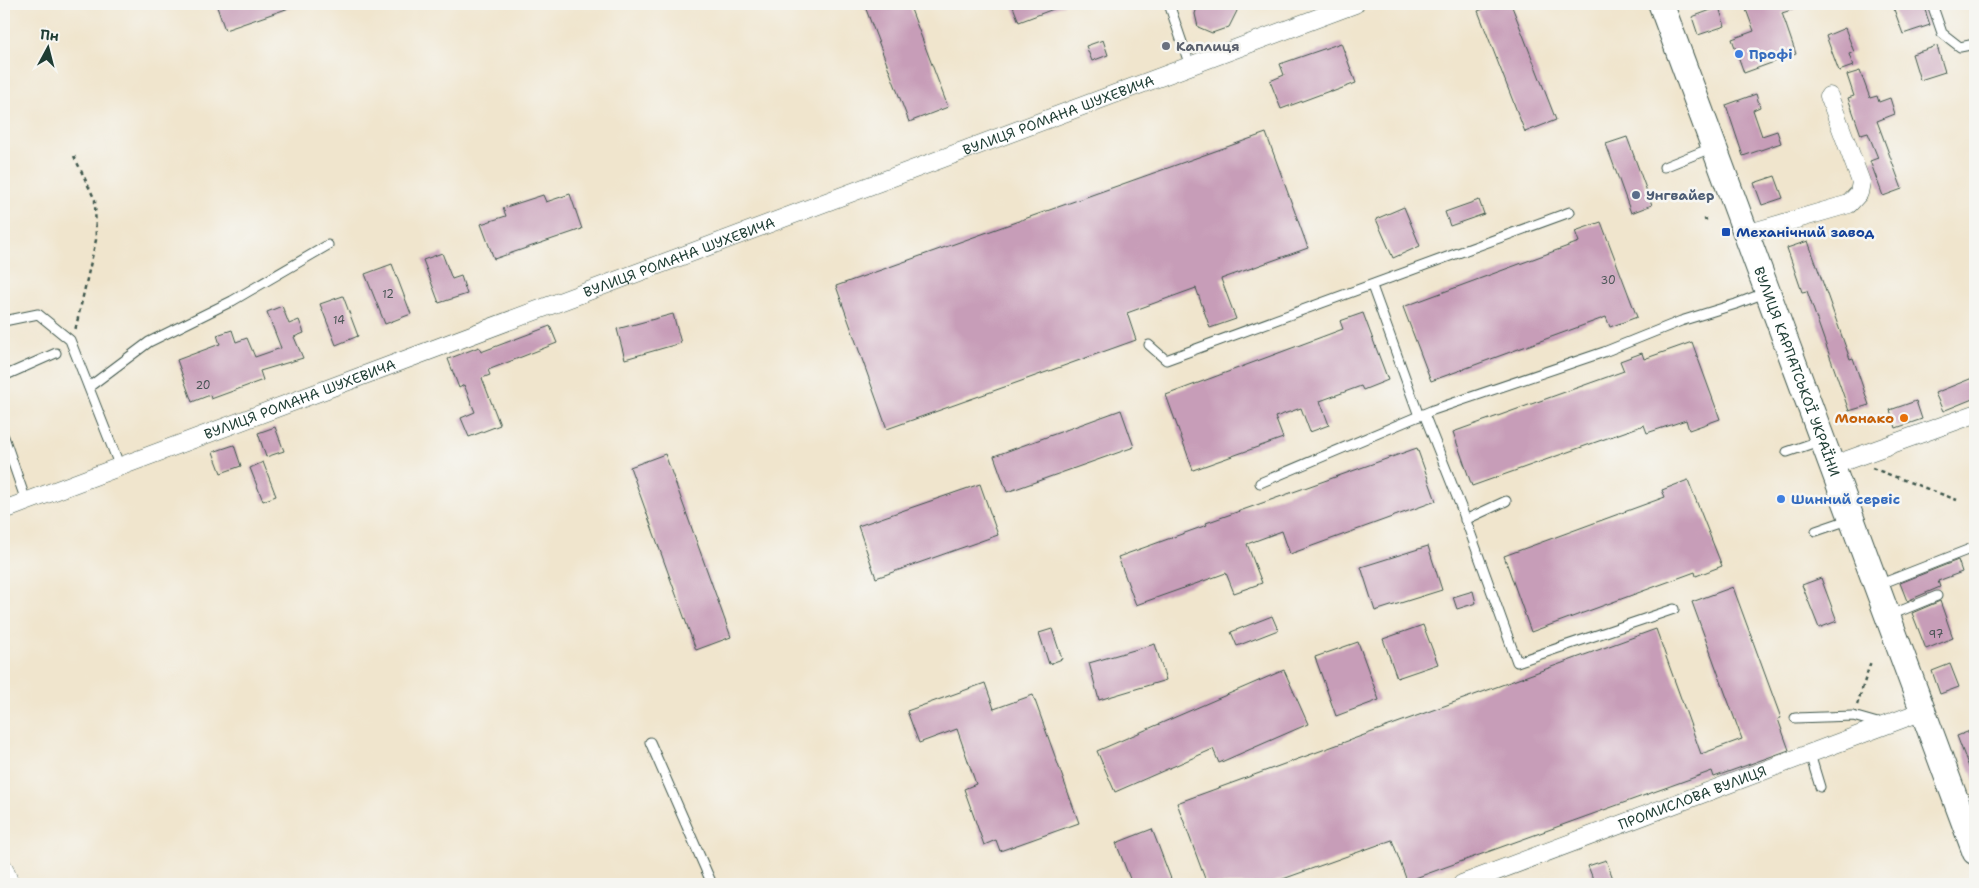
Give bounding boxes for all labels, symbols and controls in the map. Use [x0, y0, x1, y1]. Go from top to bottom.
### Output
north arrow [22, 22, 72, 72]
text: Пн [39, 25, 60, 45]
place label: Каплиця [1176, 37, 1240, 55]
marker: Каплиця [1160, 40, 1172, 52]
place label: Профі [1749, 45, 1792, 63]
marker: Профі [1733, 48, 1745, 60]
street label: ВУЛИЦЯ РОМАНА ШУХЕВИЧА [960, 71, 1157, 159]
place label: Унгвайер [1646, 186, 1714, 204]
marker: Унгвайер [1630, 189, 1642, 201]
street label: ВУЛИЦЯ РОМАНА ШУХЕВИЧА [581, 213, 777, 301]
place label: Механічний завод [1736, 223, 1874, 241]
marker: Механічний завод [1720, 226, 1732, 238]
street label: ВУЛИЦЯ КАРПАТСЬКОЇ УКРАЇНИ [1750, 264, 1844, 479]
house number: 30 [1600, 273, 1616, 288]
house number: 12 [382, 287, 394, 302]
house number: 14 [333, 313, 345, 328]
street label: ВУЛИЦЯ РОМАНА ШУХЕВИЧА [202, 355, 398, 443]
house number: 20 [195, 378, 211, 393]
place label: Монако [1835, 409, 1894, 427]
marker: Монако [1898, 412, 1910, 424]
place label: Шинний сервіс [1791, 490, 1900, 508]
marker: Шинний сервіс [1775, 493, 1787, 505]
house number: 97 [1929, 627, 1944, 642]
street label: ПРОМИСЛОВА ВУЛИЦЯ [1616, 762, 1769, 834]

